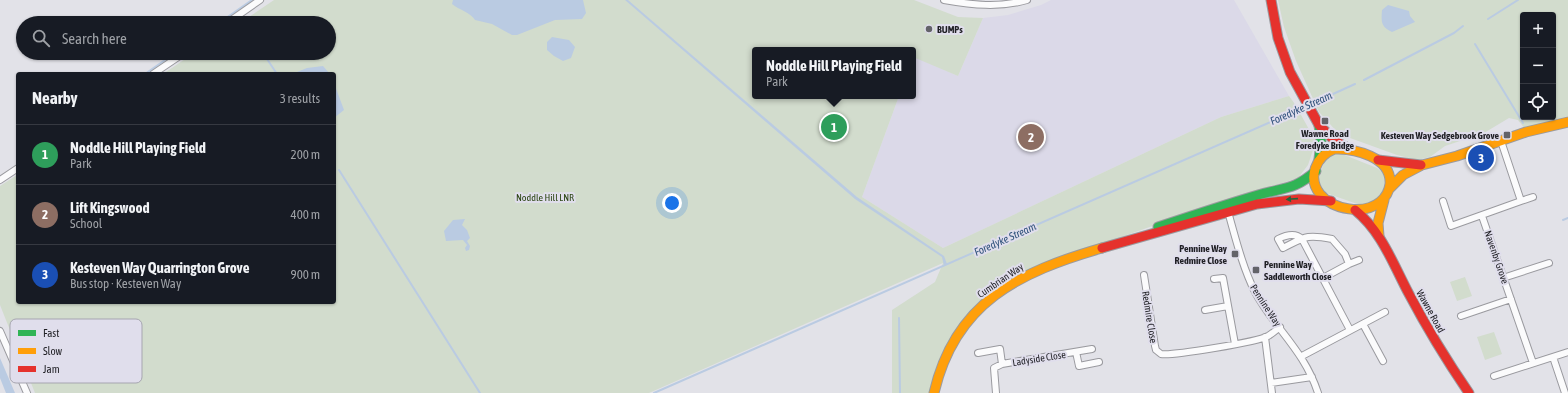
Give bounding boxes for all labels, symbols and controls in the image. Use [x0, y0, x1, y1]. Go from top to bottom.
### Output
map controls [1520, 12, 1556, 120]
button: + [1520, 12, 1556, 48]
search box [16, 16, 336, 60]
marker: BUMPs [924, 24, 934, 34]
place label: BUMPs [937, 24, 963, 35]
icon: search [30, 27, 52, 49]
text: Search here [62, 30, 127, 47]
popup [752, 47, 916, 99]
button: − [1520, 48, 1556, 84]
text: Noddle Hill Playing Field [766, 57, 902, 74]
text: Park [766, 74, 788, 89]
button: locate [1520, 84, 1556, 120]
text: Nearby [32, 88, 78, 108]
water label: Foredyke Stream [1268, 89, 1334, 127]
text: 3 results [280, 91, 320, 106]
pin: 1 [821, 112, 847, 142]
marker: Wawne Road Foredyke Bridge [1320, 116, 1330, 126]
pin: 2 [1018, 122, 1044, 152]
place label: Wawne Road Foredyke Bridge [1296, 128, 1355, 151]
place label: Kesteven Way Sedgebrook Grove [1381, 130, 1499, 141]
marker: Kesteven Way Sedgebrook Grove [1502, 130, 1512, 140]
text: Noddle Hill Playing Field [70, 139, 206, 156]
pin: 3 [1468, 143, 1494, 173]
text: 1 [42, 147, 48, 162]
text: 200 m [291, 147, 320, 162]
text: Park [70, 156, 92, 171]
park label: Noddle Hill LNR [516, 192, 574, 203]
your location [662, 193, 682, 213]
one-way arrow [1286, 196, 1298, 203]
text: Lift Kingswood [70, 199, 150, 216]
text: 2 [42, 207, 48, 222]
text: 400 m [291, 207, 320, 222]
text: School [70, 216, 102, 231]
water label: Foredyke Stream [972, 220, 1038, 258]
street label: Navenby Grove [1482, 229, 1511, 286]
place label: Pennine Way Redmire Close [1175, 243, 1228, 266]
marker: Pennine Way Redmire Close [1230, 249, 1240, 259]
text: Kesteven Way Quarrington Grove [70, 259, 249, 276]
place label: Pennine Way Saddleworth Close [1264, 259, 1332, 282]
street label: Cumbrian Way [975, 261, 1025, 300]
marker: Pennine Way Saddleworth Close [1251, 265, 1261, 275]
text: 3 [42, 267, 48, 282]
text: 900 m [291, 267, 320, 282]
text: Bus stop · Kesteven Way [70, 276, 181, 291]
street label: Pennine Way [1248, 282, 1283, 328]
street label: Wawne Road [1414, 288, 1447, 335]
street label: Redmire Close [1140, 290, 1159, 344]
legend [10, 319, 142, 383]
text: Fast [43, 327, 59, 339]
text: Slow [43, 345, 62, 357]
street label: Ladyside Close [1012, 349, 1067, 368]
text: Jam [43, 363, 60, 375]

